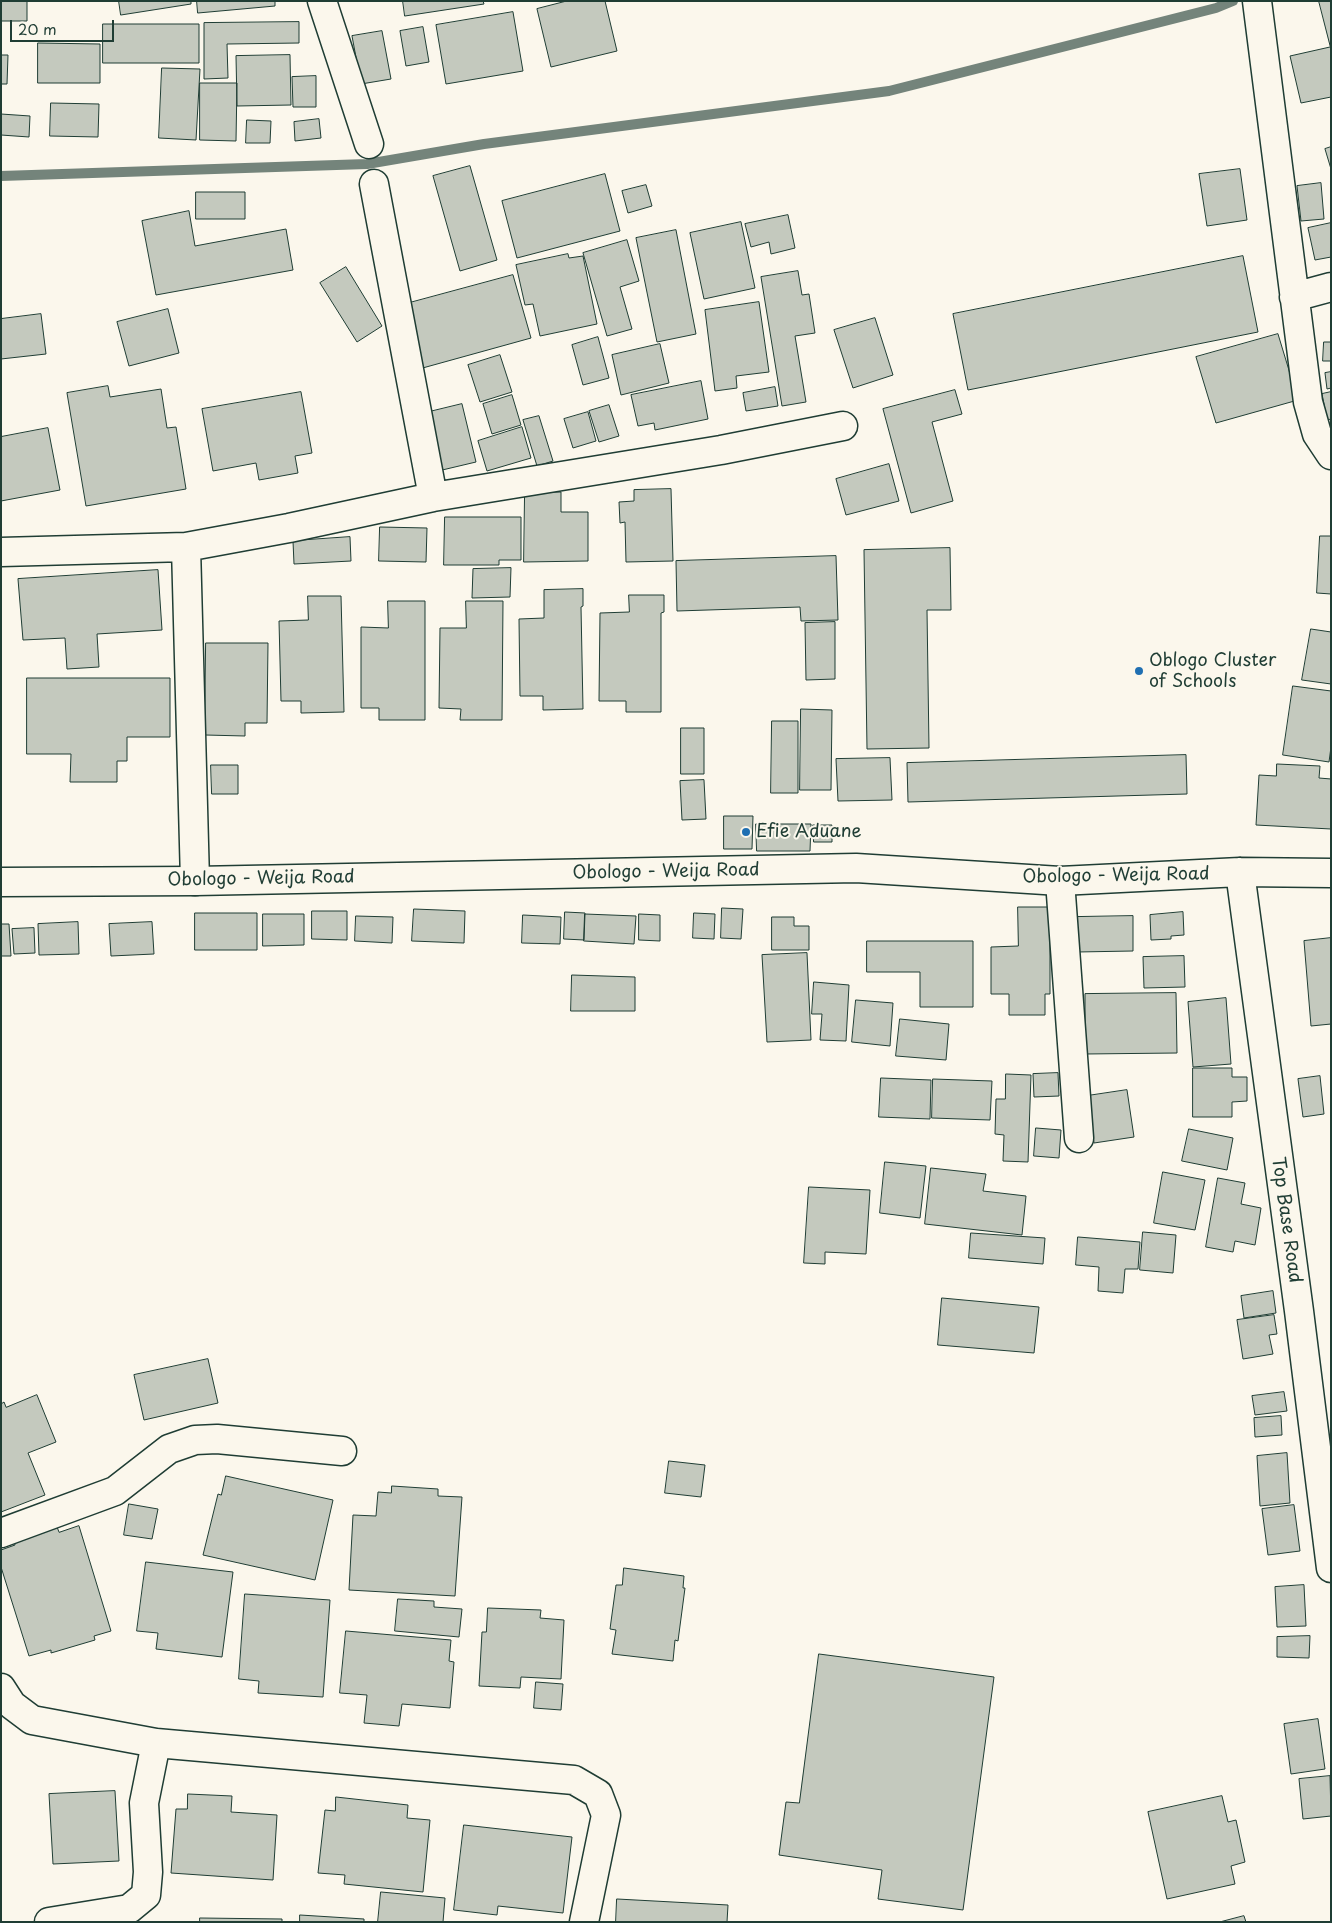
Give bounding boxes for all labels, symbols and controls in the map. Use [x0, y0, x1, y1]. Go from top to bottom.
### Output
scale bar [12, 10, 116, 42]
text: 20 m [18, 17, 57, 40]
place label: Oblogo Cluster of Schools [1149, 650, 1276, 692]
marker: Oblogo Cluster of Schools [1133, 665, 1145, 677]
place label: Efie Aduane [756, 821, 862, 843]
marker: Efie Aduane [740, 826, 752, 838]
street label: Obologo - Weija Road [572, 860, 760, 884]
street label: Obologo - Weija Road [1022, 864, 1210, 888]
street label: Obologo - Weija Road [167, 867, 355, 891]
street label: Top Base Road [1266, 1155, 1306, 1285]

